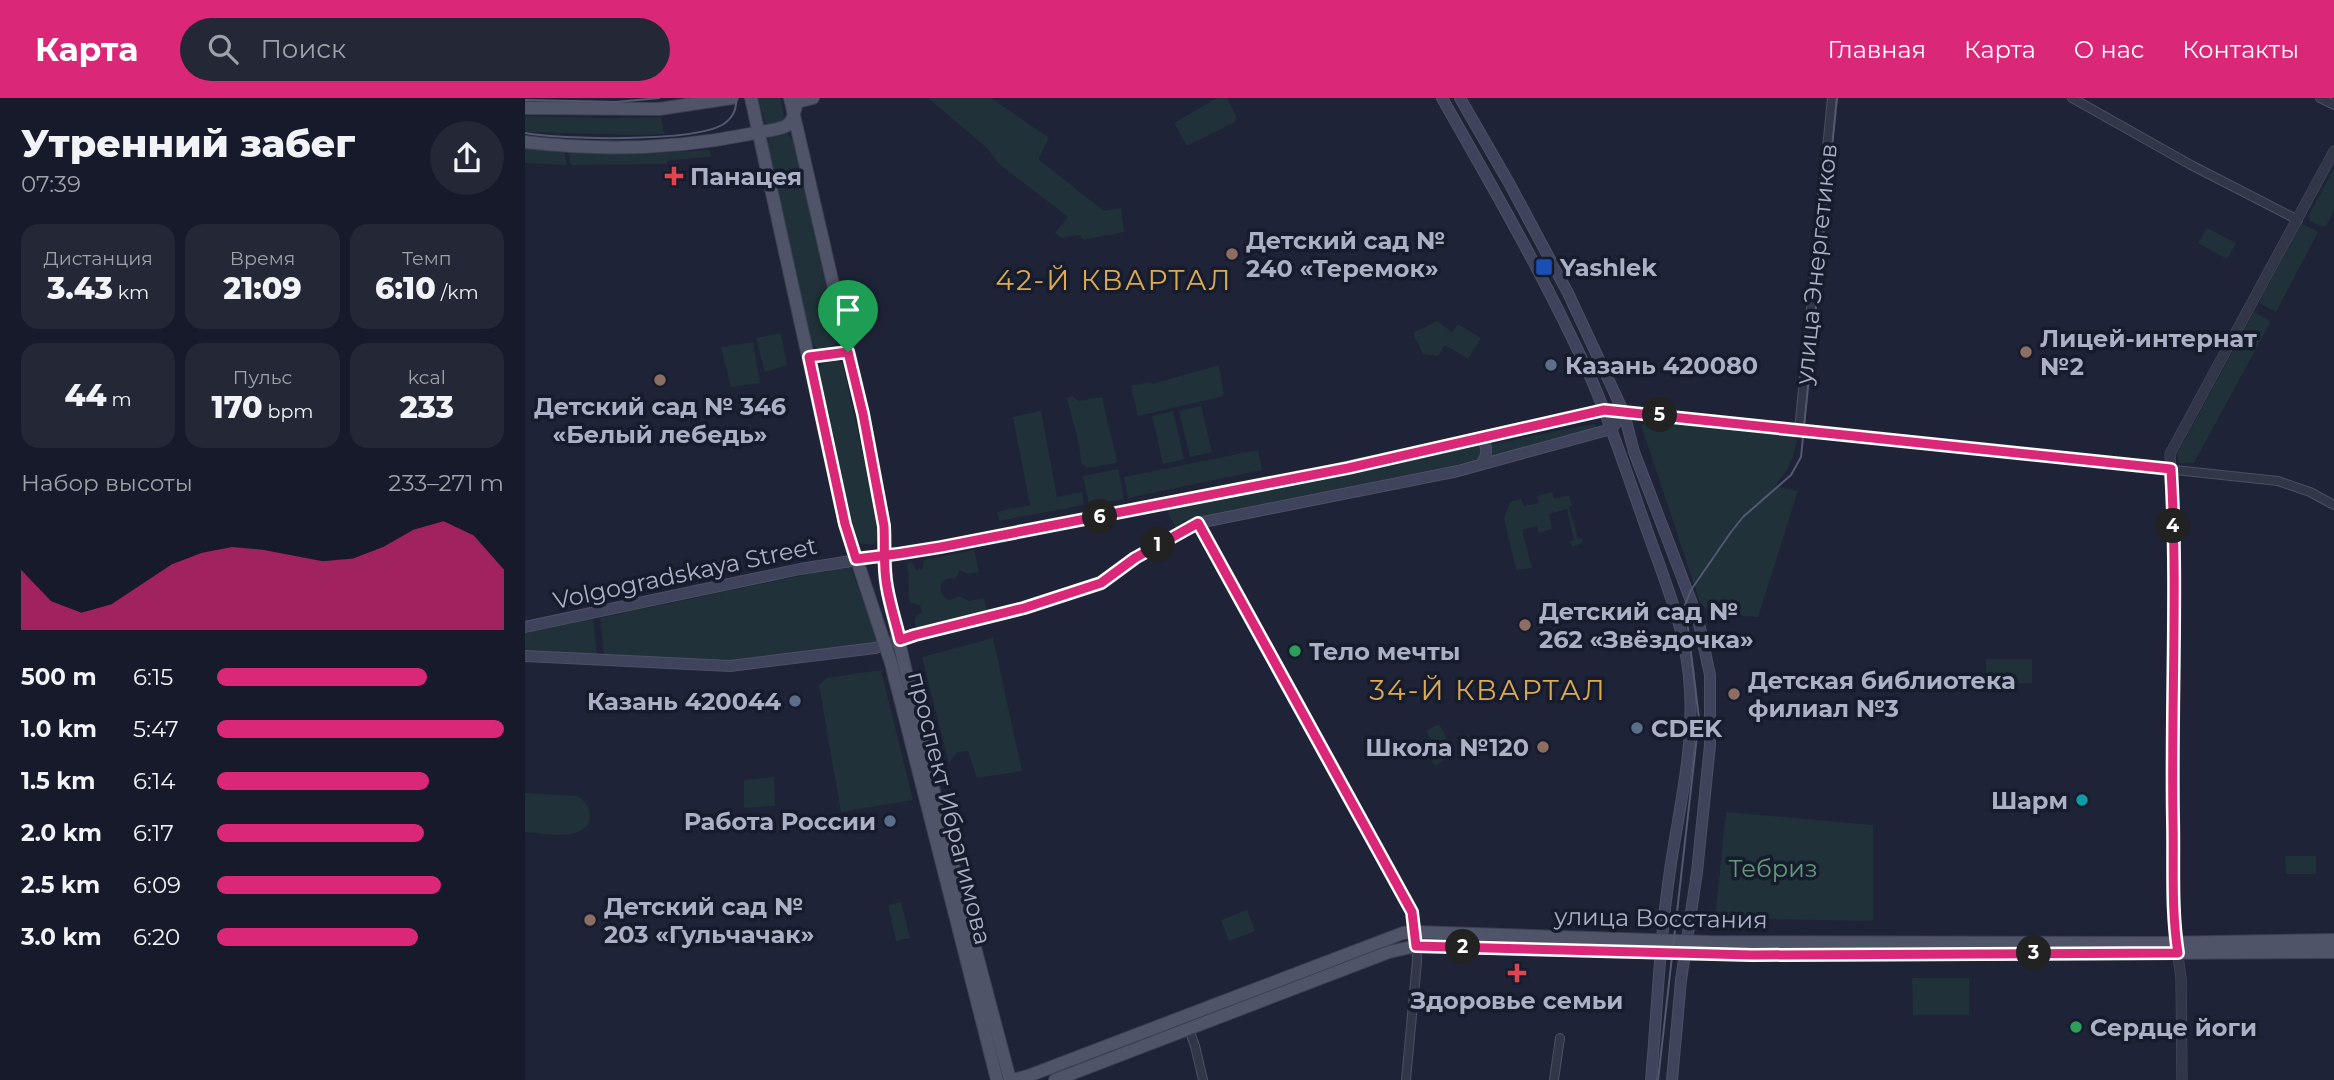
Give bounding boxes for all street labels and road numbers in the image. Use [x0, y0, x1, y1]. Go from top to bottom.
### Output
street label: улица Энергетиков [1789, 142, 1843, 387]
street label: Volgogradskaya Street [550, 531, 820, 615]
street label: проспект Ибрагимова [902, 668, 998, 948]
street label: улица Восстания [1553, 902, 1768, 934]

